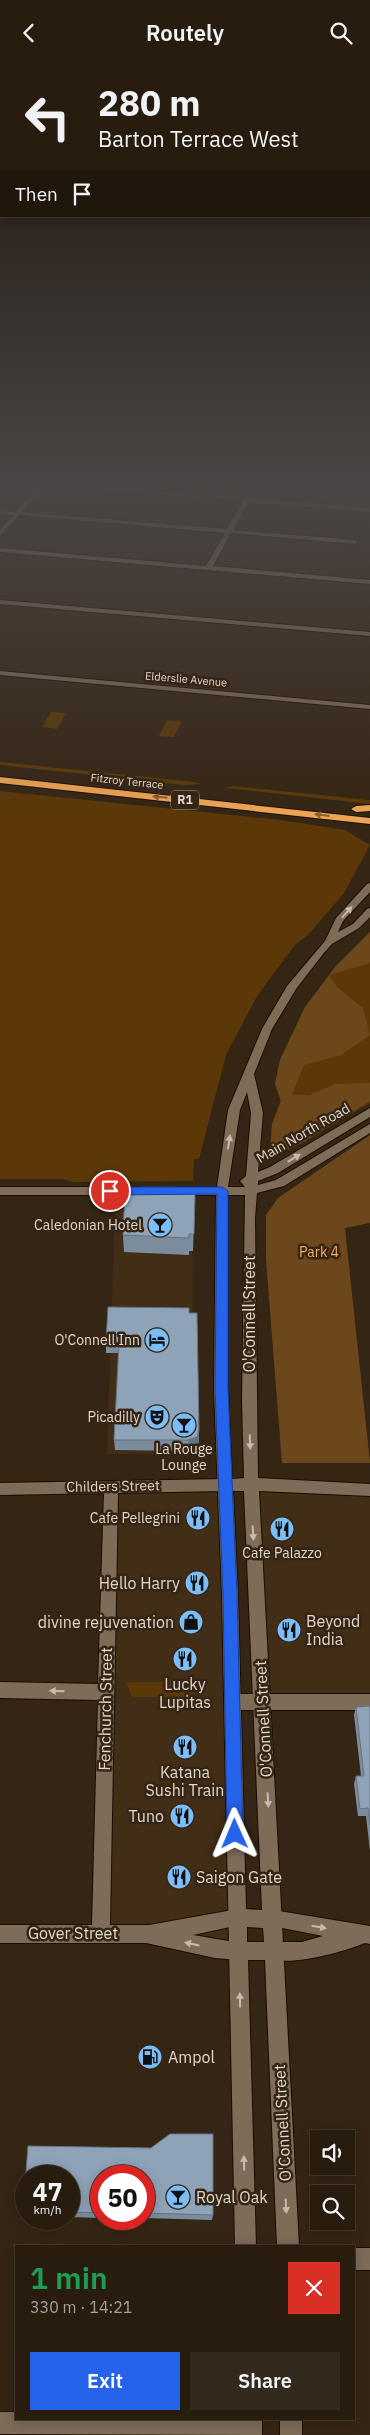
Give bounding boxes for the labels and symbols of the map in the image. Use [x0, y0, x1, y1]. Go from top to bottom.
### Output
street label: Elderslie Avenue [144, 668, 228, 690]
street label: Fitzroy Terrace [90, 770, 164, 792]
road number: R1 [171, 791, 199, 809]
one-way arrow [152, 793, 168, 801]
one-way arrow [313, 811, 329, 819]
one-way arrow [341, 905, 352, 918]
street label: Main North Road [253, 1099, 353, 1167]
one-way arrow [226, 1134, 234, 1150]
one-way arrow [288, 1153, 301, 1162]
pin [89, 1170, 131, 1212]
bar icon: Caledonian Hotel [147, 1212, 173, 1238]
place label: Caledonian Hotel [34, 1216, 142, 1234]
park label: Park 4 [299, 1243, 339, 1261]
street label: O'Connell Street [239, 1255, 259, 1373]
hotel icon: O'Connell Inn [144, 1327, 170, 1353]
place label: O'Connell Inn [55, 1331, 140, 1349]
theatre icon: Picadilly [144, 1404, 170, 1430]
place label: Picadilly [87, 1408, 140, 1426]
bar icon: La Rouge Lounge [171, 1412, 197, 1438]
one-way arrow [247, 1434, 255, 1450]
place label: La Rouge Lounge [155, 1440, 213, 1474]
street label: Childers Street [66, 1476, 160, 1496]
restaurant icon: Cafe Pellegrini [185, 1505, 211, 1531]
place label: Cafe Pellegrini [90, 1509, 180, 1527]
restaurant icon: Cafe Palazzo [269, 1516, 295, 1542]
one-way arrow [250, 1525, 258, 1541]
place label: Cafe Palazzo [242, 1544, 322, 1562]
restaurant icon: Hello Harry [184, 1570, 210, 1596]
place label: Hello Harry [99, 1573, 180, 1593]
shop icon: divine rejuvenation [178, 1609, 204, 1635]
place label: Beyond India [306, 1611, 360, 1649]
place label: divine rejuvenation [38, 1612, 174, 1632]
restaurant icon: Beyond India [276, 1617, 302, 1643]
restaurant icon: Lucky Lupitas [172, 1646, 198, 1672]
street label: Fenchurch Street [94, 1647, 116, 1771]
street label: O'Connell Street [250, 1660, 276, 1778]
place label: Lucky Lupitas [159, 1674, 211, 1712]
one-way arrow [48, 1687, 64, 1695]
restaurant icon: Katana Sushi Train [172, 1734, 198, 1760]
place label: Katana Sushi Train [146, 1762, 224, 1800]
one-way arrow [264, 1793, 272, 1809]
restaurant icon: Tuno [169, 1803, 195, 1829]
place label: Tuno [129, 1806, 164, 1826]
position arrow [208, 1807, 260, 1859]
restaurant icon: Saigon Gate [166, 1864, 192, 1890]
place label: Saigon Gate [196, 1867, 282, 1887]
street label: Gover Street [28, 1923, 118, 1943]
one-way arrow [311, 1923, 327, 1931]
one-way arrow [185, 1940, 200, 1948]
one-way arrow [236, 1992, 244, 2008]
fuel station icon: Ampol [137, 2044, 163, 2070]
place label: Ampol [168, 2047, 215, 2067]
street label: O'Connell Street [269, 2064, 295, 2182]
one-way arrow [239, 2154, 247, 2170]
speed limit sign: 50 [90, 2165, 155, 2230]
bar icon: Royal Oak [165, 2184, 191, 2210]
place label: Royal Oak [196, 2187, 268, 2207]
one-way arrow [283, 2198, 291, 2214]

